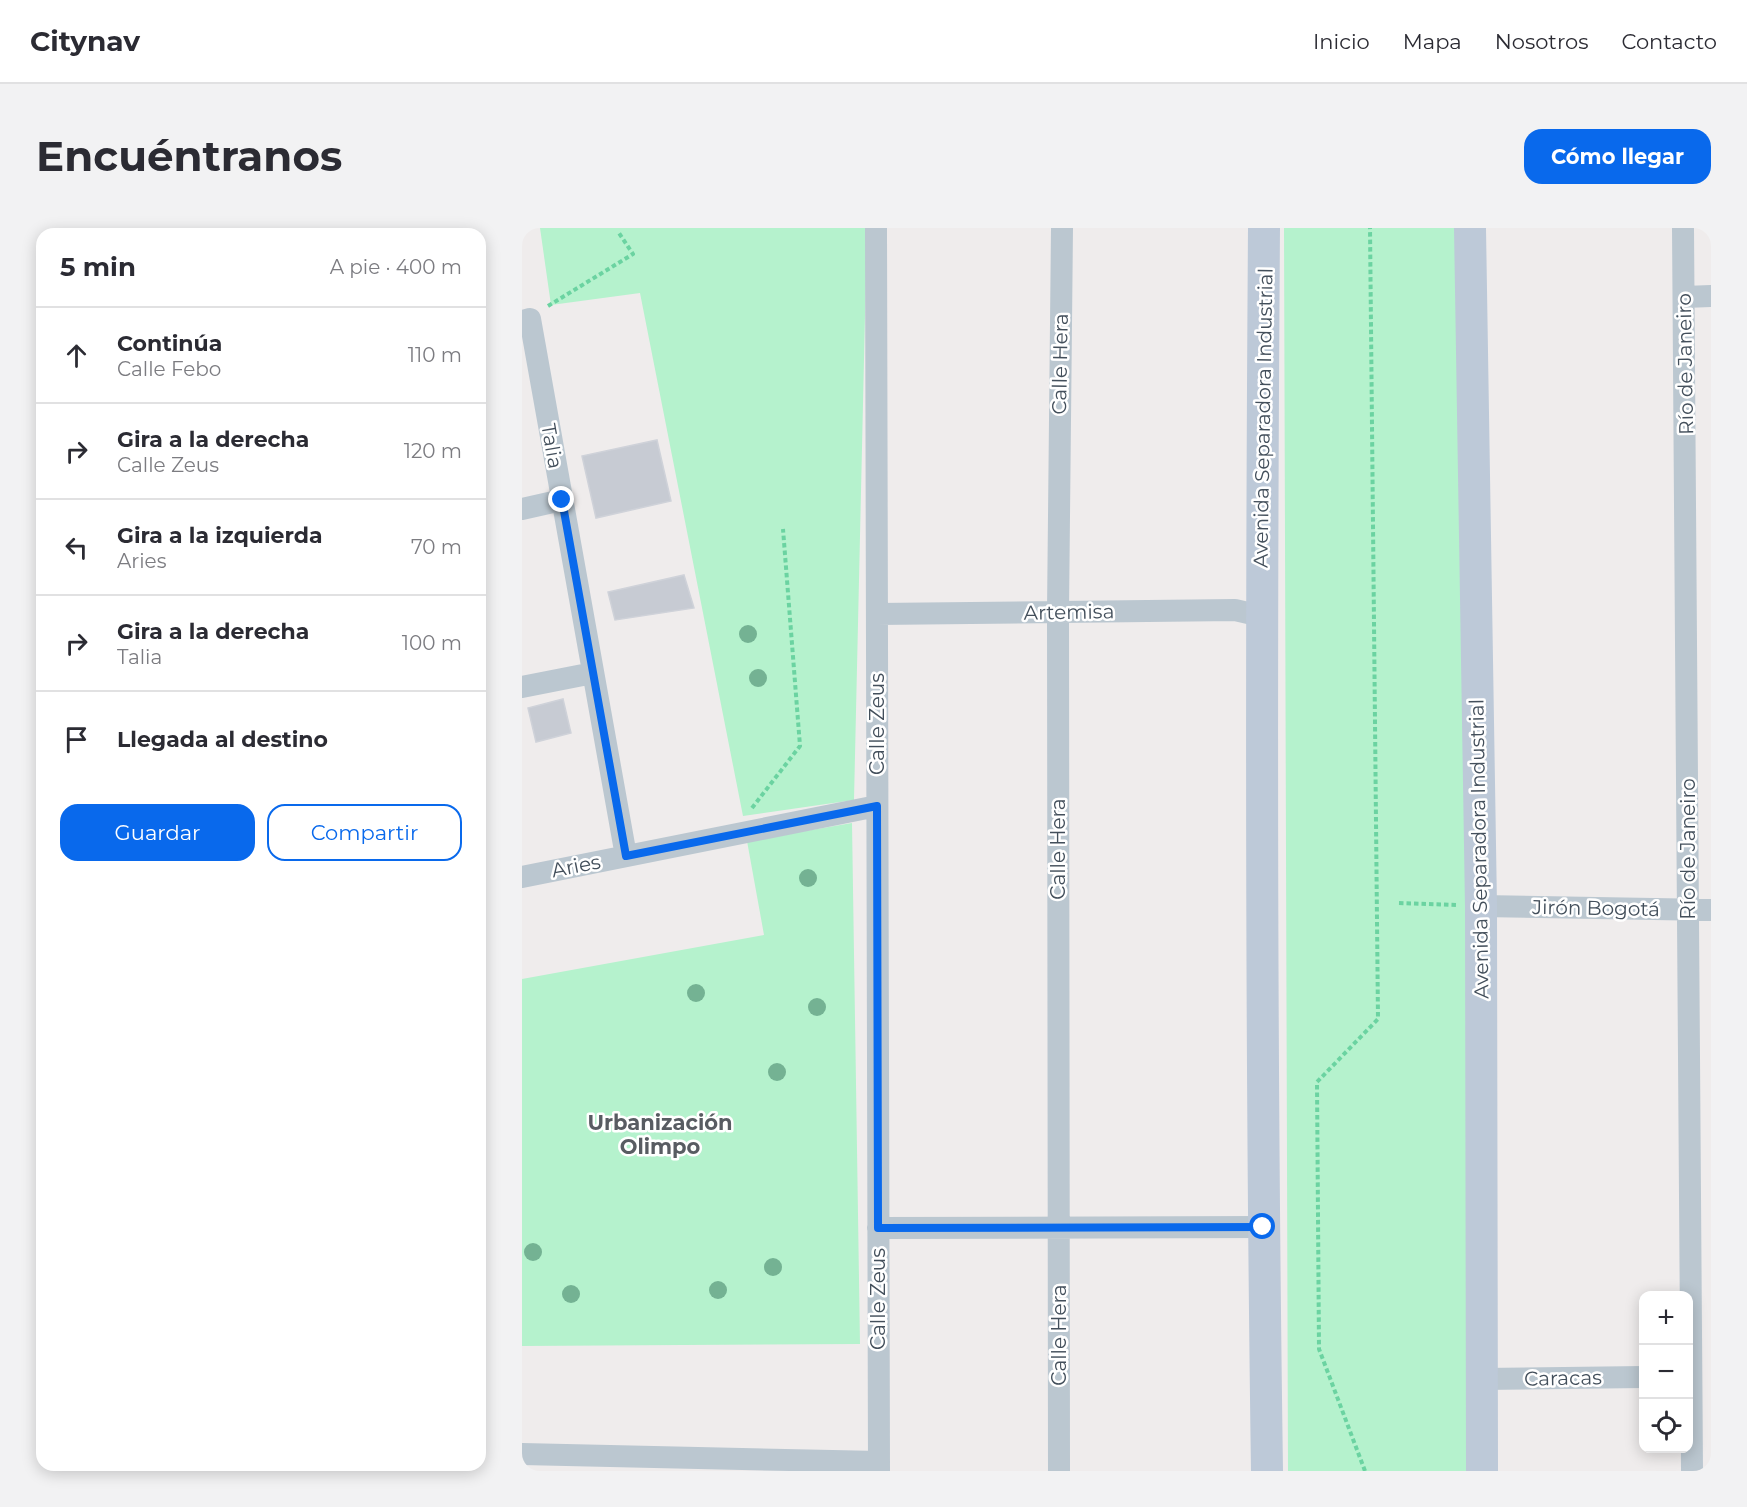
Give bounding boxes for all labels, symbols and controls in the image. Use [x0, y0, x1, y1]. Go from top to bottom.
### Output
text: Citynav [30, 24, 140, 58]
text: Inicio [1313, 29, 1370, 54]
text: Mapa [1403, 29, 1462, 54]
text: Nosotros [1495, 29, 1588, 54]
text: Contacto [1621, 29, 1717, 54]
button: Cómo llegar [1524, 129, 1711, 184]
text: Encuéntranos [36, 130, 342, 182]
text: 5 min [60, 251, 136, 283]
text: A pie · 400 m [330, 255, 462, 279]
street label: Avenida Separadora Industrial [1248, 268, 1278, 568]
street label: Río de Janeiro [1672, 293, 1698, 435]
street label: Calle Hera [1047, 313, 1073, 415]
text: Continúa [117, 330, 222, 357]
icon: ahead [60, 339, 93, 372]
text: 110 m [408, 343, 462, 367]
text: Calle Febo [117, 357, 221, 381]
street label: Talia [536, 422, 568, 470]
text: Gira a la derecha [117, 426, 309, 453]
icon: right [60, 435, 93, 468]
text: 120 m [404, 439, 462, 463]
text: Calle Zeus [117, 453, 219, 477]
route end [548, 486, 574, 512]
text: Gira a la izquierda [117, 522, 323, 549]
icon: left [60, 531, 93, 564]
text: 70 m [411, 535, 462, 559]
text: Aries [117, 549, 166, 573]
street label: Artemisa [1023, 599, 1115, 625]
text: Gira a la derecha [117, 618, 309, 645]
icon: right [60, 627, 93, 660]
text: 100 m [402, 631, 462, 655]
text: Talia [117, 645, 162, 669]
street label: Calle Zeus [865, 673, 889, 775]
street label: Avenida Separadora Industrial [1464, 699, 1494, 999]
icon: arrive [60, 723, 93, 756]
text: Llegada al destino [117, 726, 328, 753]
street label: Río de Janeiro [1676, 778, 1700, 920]
street label: Calle Hera [1046, 798, 1070, 900]
button: Guardar [60, 804, 255, 861]
button: Compartir [267, 804, 462, 861]
street label: Aries [549, 849, 603, 882]
street label: Jirón Bogotá [1531, 895, 1660, 921]
district label: Urbanización Olimpo [588, 1110, 732, 1159]
route start [1249, 1213, 1275, 1239]
street label: Calle Zeus [866, 1248, 890, 1350]
street label: Calle Hera [1047, 1284, 1071, 1386]
map controls [1639, 1291, 1693, 1453]
button: + [1639, 1291, 1693, 1345]
button: − [1639, 1345, 1693, 1399]
street label: Caracas [1524, 1365, 1602, 1391]
button: locate [1639, 1399, 1693, 1453]

